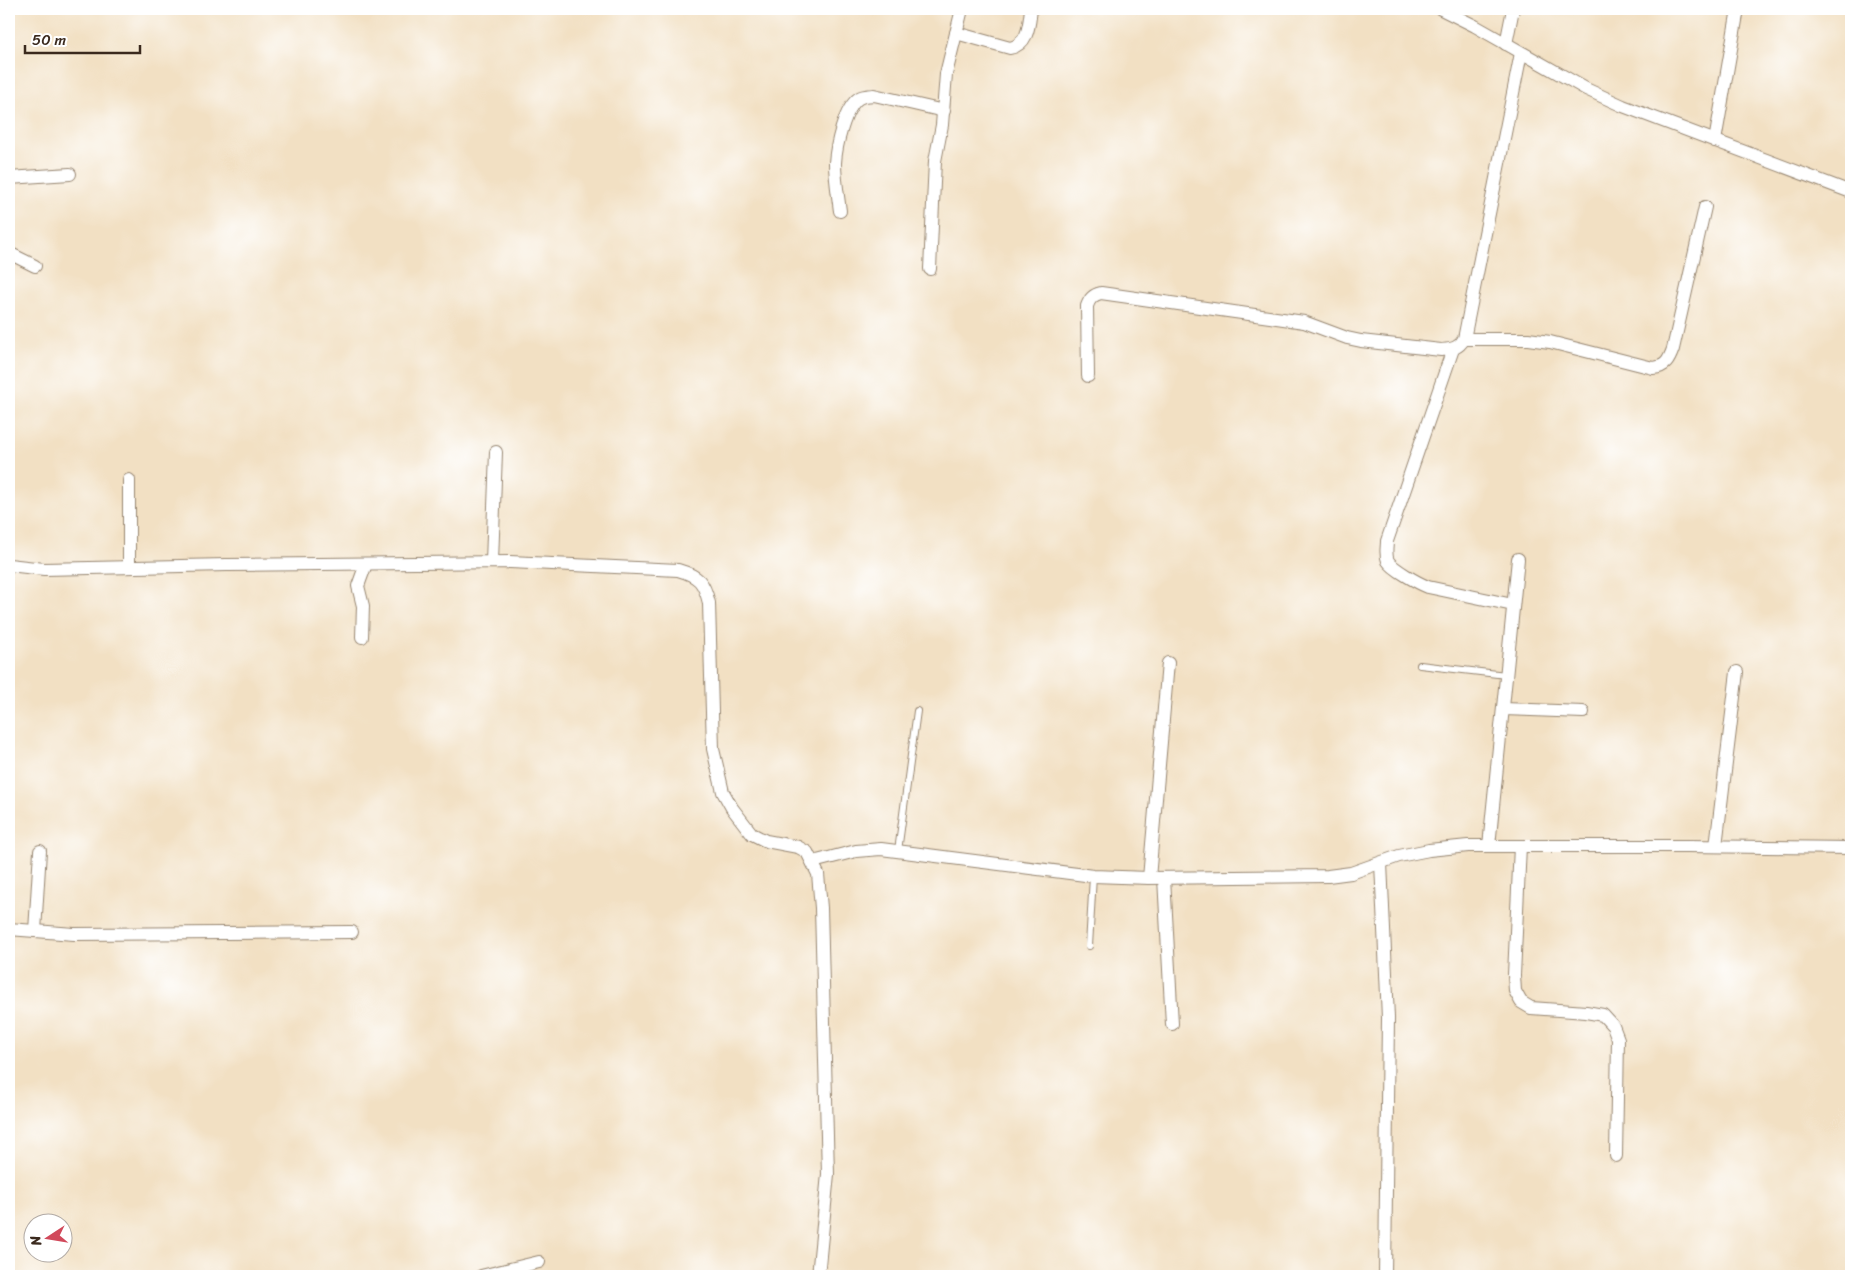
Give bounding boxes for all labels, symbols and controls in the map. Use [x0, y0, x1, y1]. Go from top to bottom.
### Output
scale bar [25, 22, 140, 54]
text: 50 m [32, 27, 67, 53]
north arrow [22, 1212, 72, 1262]
text: N [22, 1233, 49, 1249]

